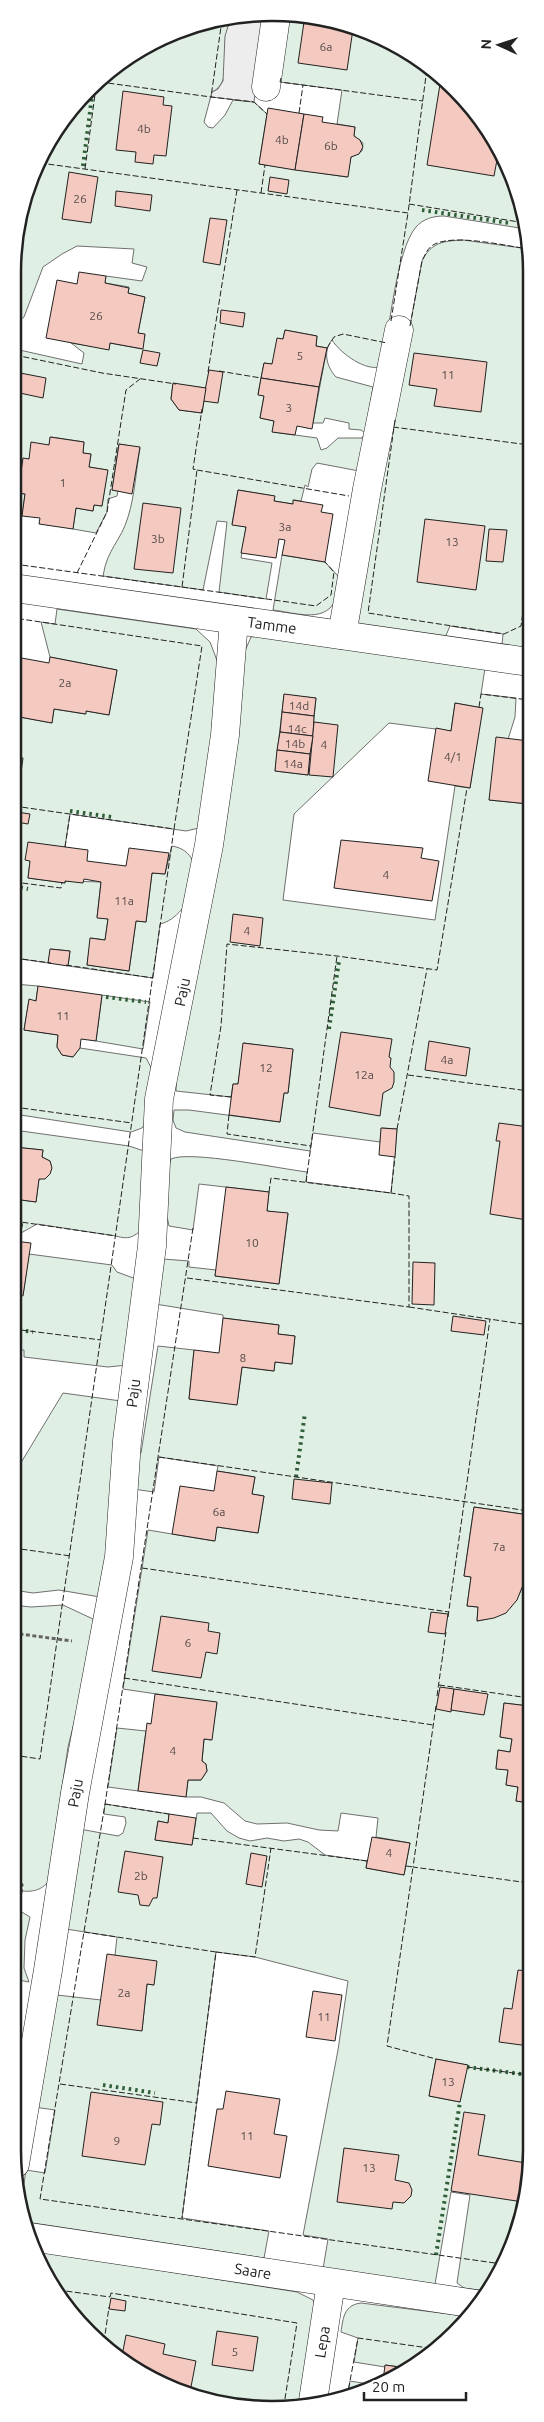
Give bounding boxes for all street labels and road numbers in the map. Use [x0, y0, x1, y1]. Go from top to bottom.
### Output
street label: Tamme [246, 613, 298, 637]
street label: Paju [171, 976, 193, 1008]
street label: Paju [123, 1378, 143, 1408]
street label: Paju [64, 1777, 86, 1809]
street label: Saare [233, 2260, 273, 2282]
street label: Lepa [311, 2325, 333, 2359]

